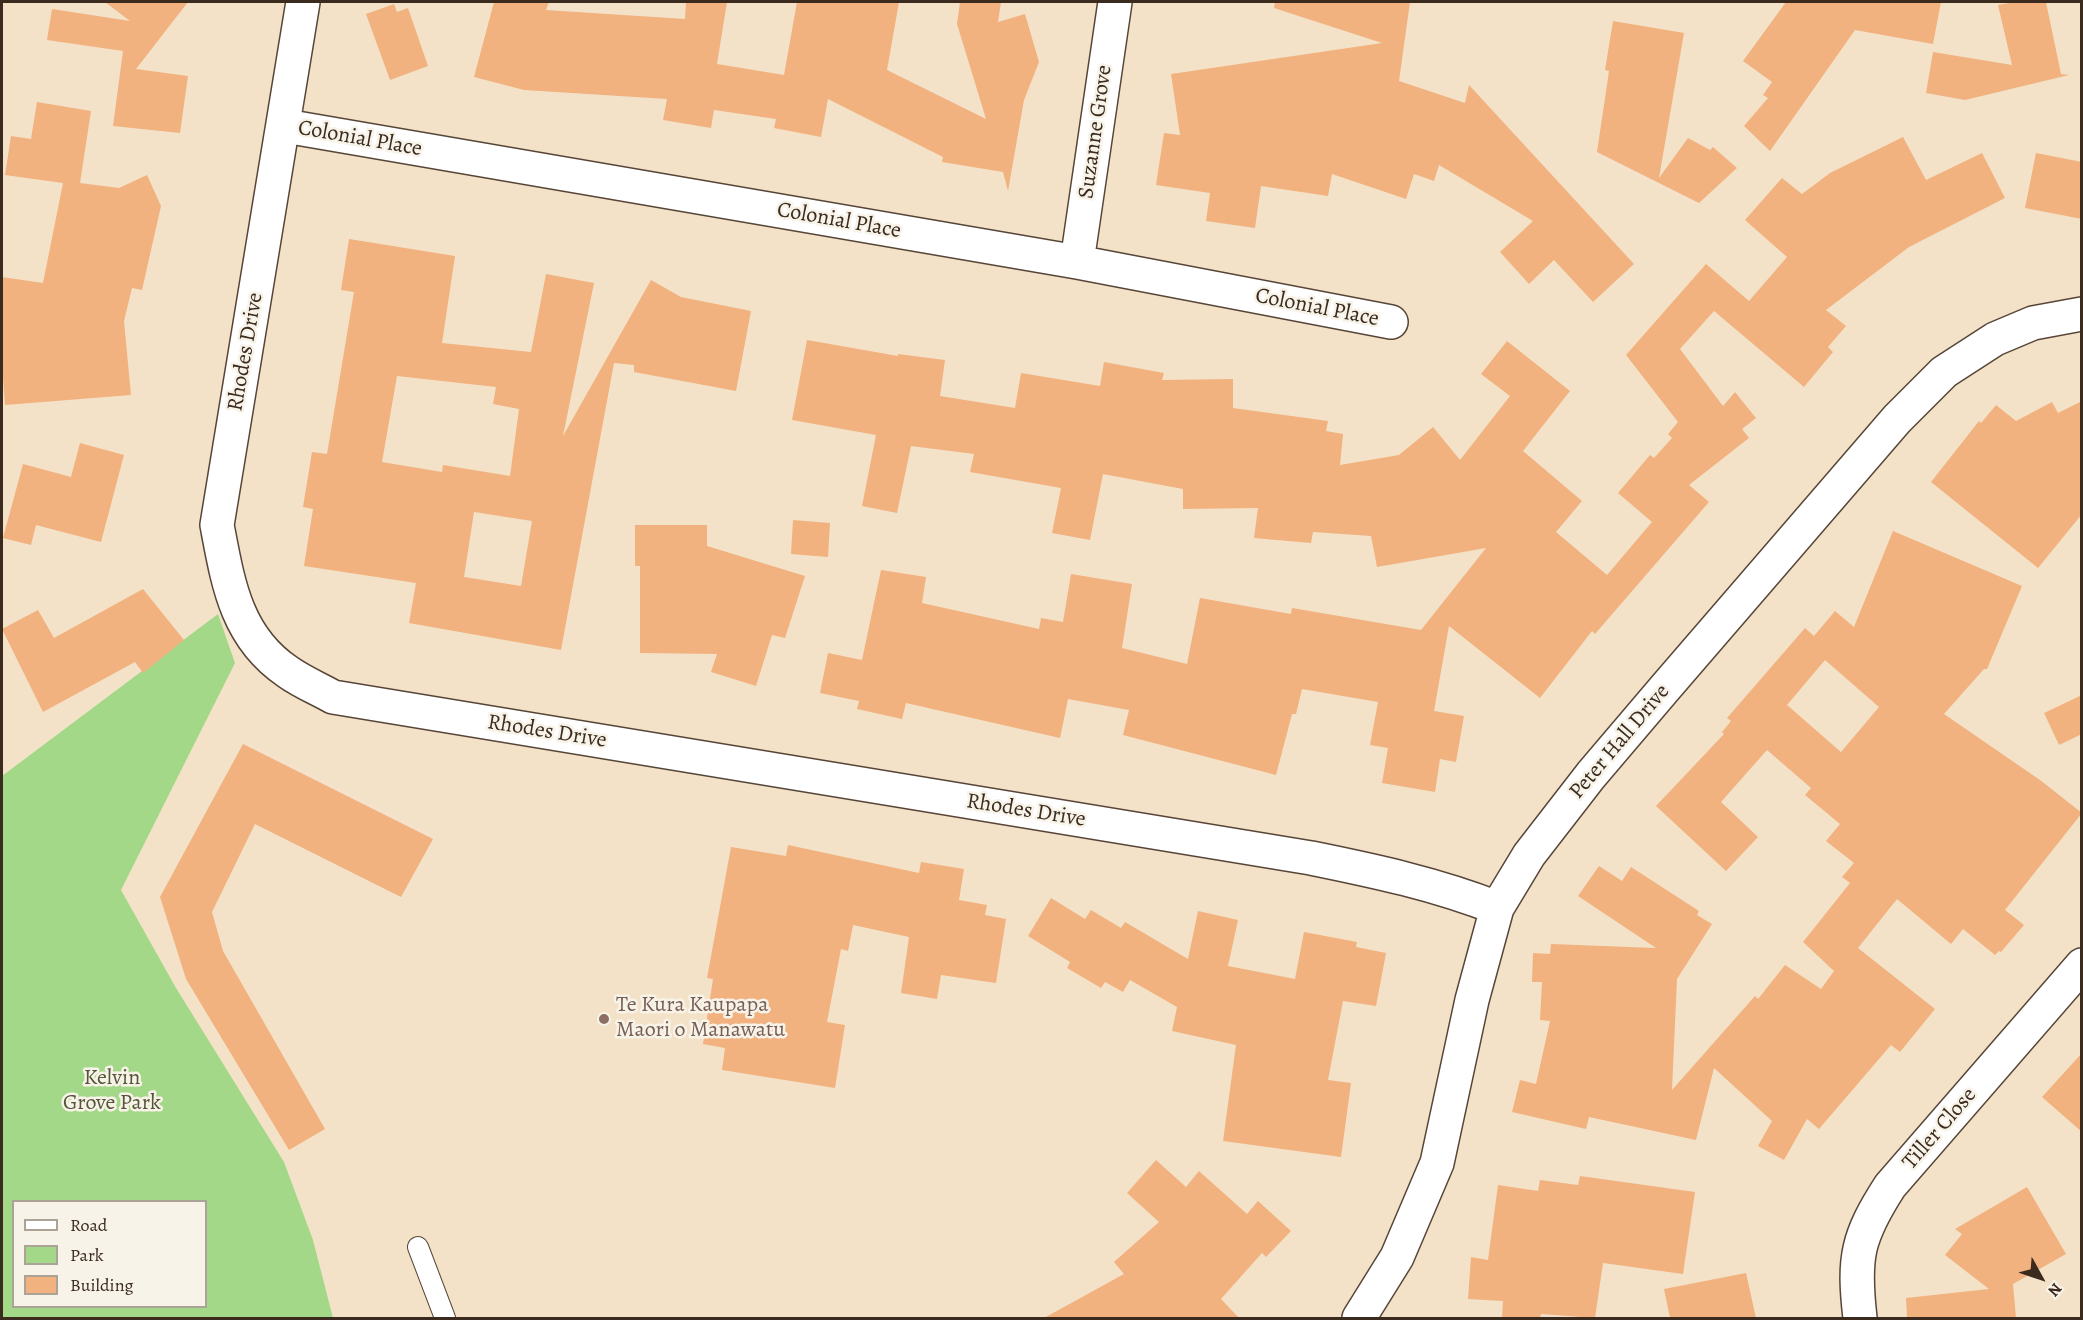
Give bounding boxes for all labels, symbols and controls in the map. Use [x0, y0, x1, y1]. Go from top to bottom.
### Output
street label: Suzanne Grove [1074, 64, 1118, 200]
street label: Colonial Place [296, 115, 424, 163]
street label: Colonial Place [775, 197, 903, 245]
street label: Colonial Place [1253, 283, 1381, 333]
street label: Rhodes Drive [223, 291, 269, 413]
street label: Peter Hall Drive [1564, 679, 1676, 805]
street label: Rhodes Drive [486, 710, 608, 754]
street label: Rhodes Drive [965, 789, 1087, 833]
place label: Te Kura Kaupapa Maori o Manawatu [616, 993, 785, 1044]
marker: Te Kura Kaupapa Maori o Manawatu [597, 1012, 611, 1026]
park label: Kelvin Grove Park [63, 1066, 161, 1118]
street label: Tiller Close [1897, 1083, 1983, 1175]
legend [12, 1200, 207, 1308]
text: Road [70, 1213, 107, 1237]
text: Park [70, 1243, 104, 1267]
north arrow [2011, 1248, 2071, 1308]
text: Building [70, 1273, 134, 1297]
text: N [2043, 1278, 2067, 1301]

